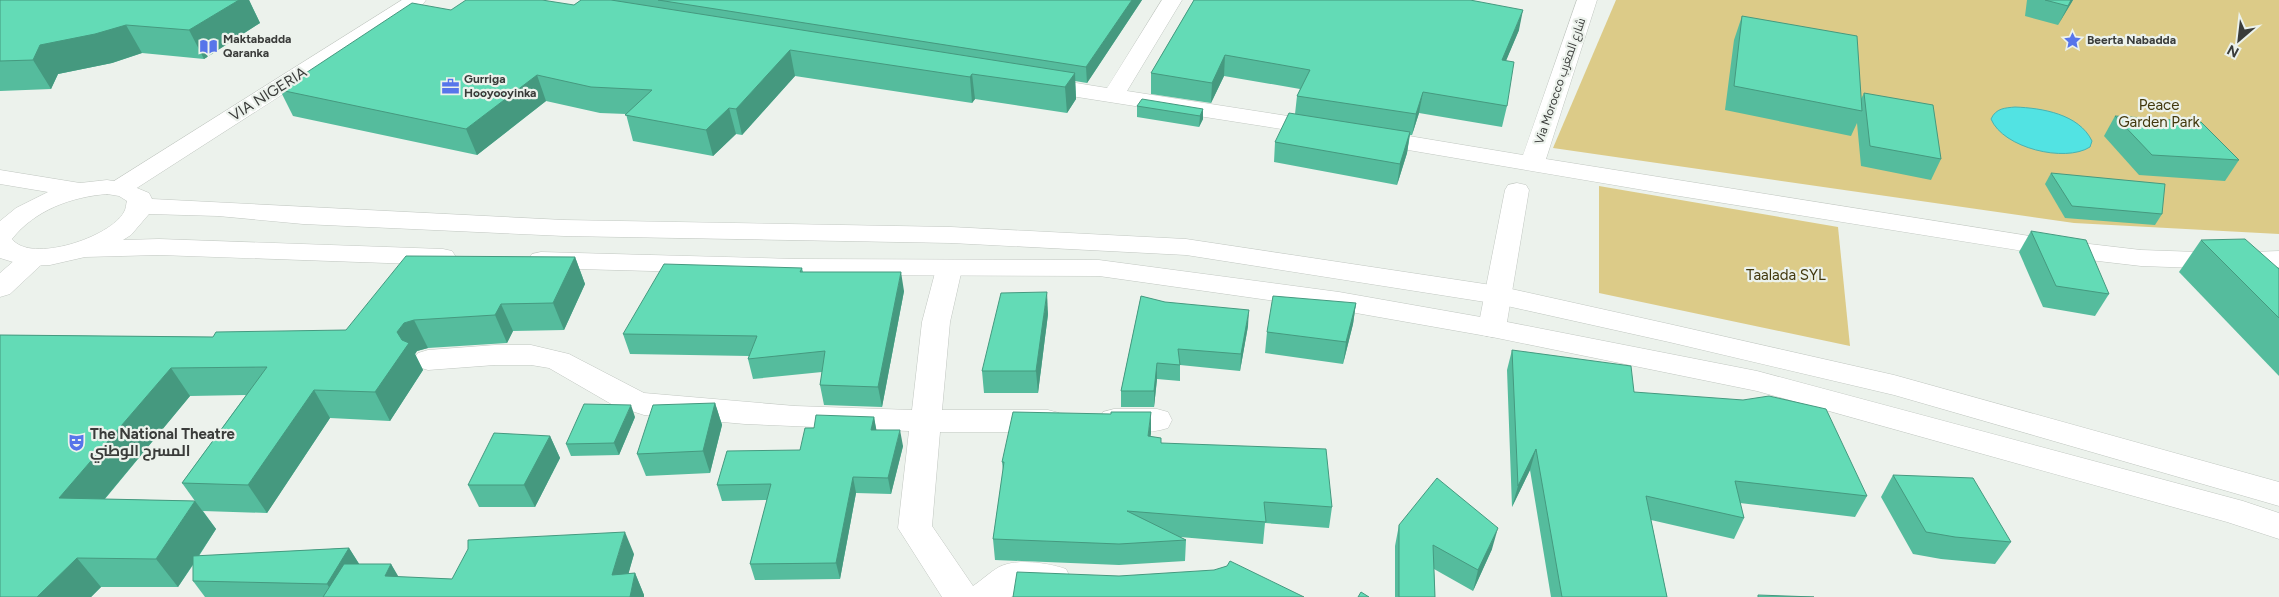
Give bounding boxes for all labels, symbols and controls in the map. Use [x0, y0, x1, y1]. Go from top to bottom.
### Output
north arrow [2214, 15, 2264, 65]
street label: Via Morocco شارع المغرب [1532, 16, 1589, 146]
place icon: Beerta Nabadda [2063, 30, 2083, 50]
place label: Maktabadda Qaranka [223, 32, 291, 60]
place label: Beerta Nabadda [2087, 33, 2176, 47]
library icon: Maktabadda Qaranka [199, 36, 219, 56]
text: N [2224, 41, 2242, 61]
street label: VIA NIGERIA [226, 63, 310, 125]
place label: Gurriga Hooyooyinka [464, 72, 537, 100]
office icon: Gurriga Hooyooyinka [440, 76, 460, 96]
park label: Peace Garden Park [2118, 96, 2201, 131]
park label: Taalada SYL [1746, 266, 1826, 284]
place label: The National Theatre المسرح الوطني [90, 425, 236, 463]
theatre icon: The National Theatre المسرح الوطني [66, 433, 86, 453]

